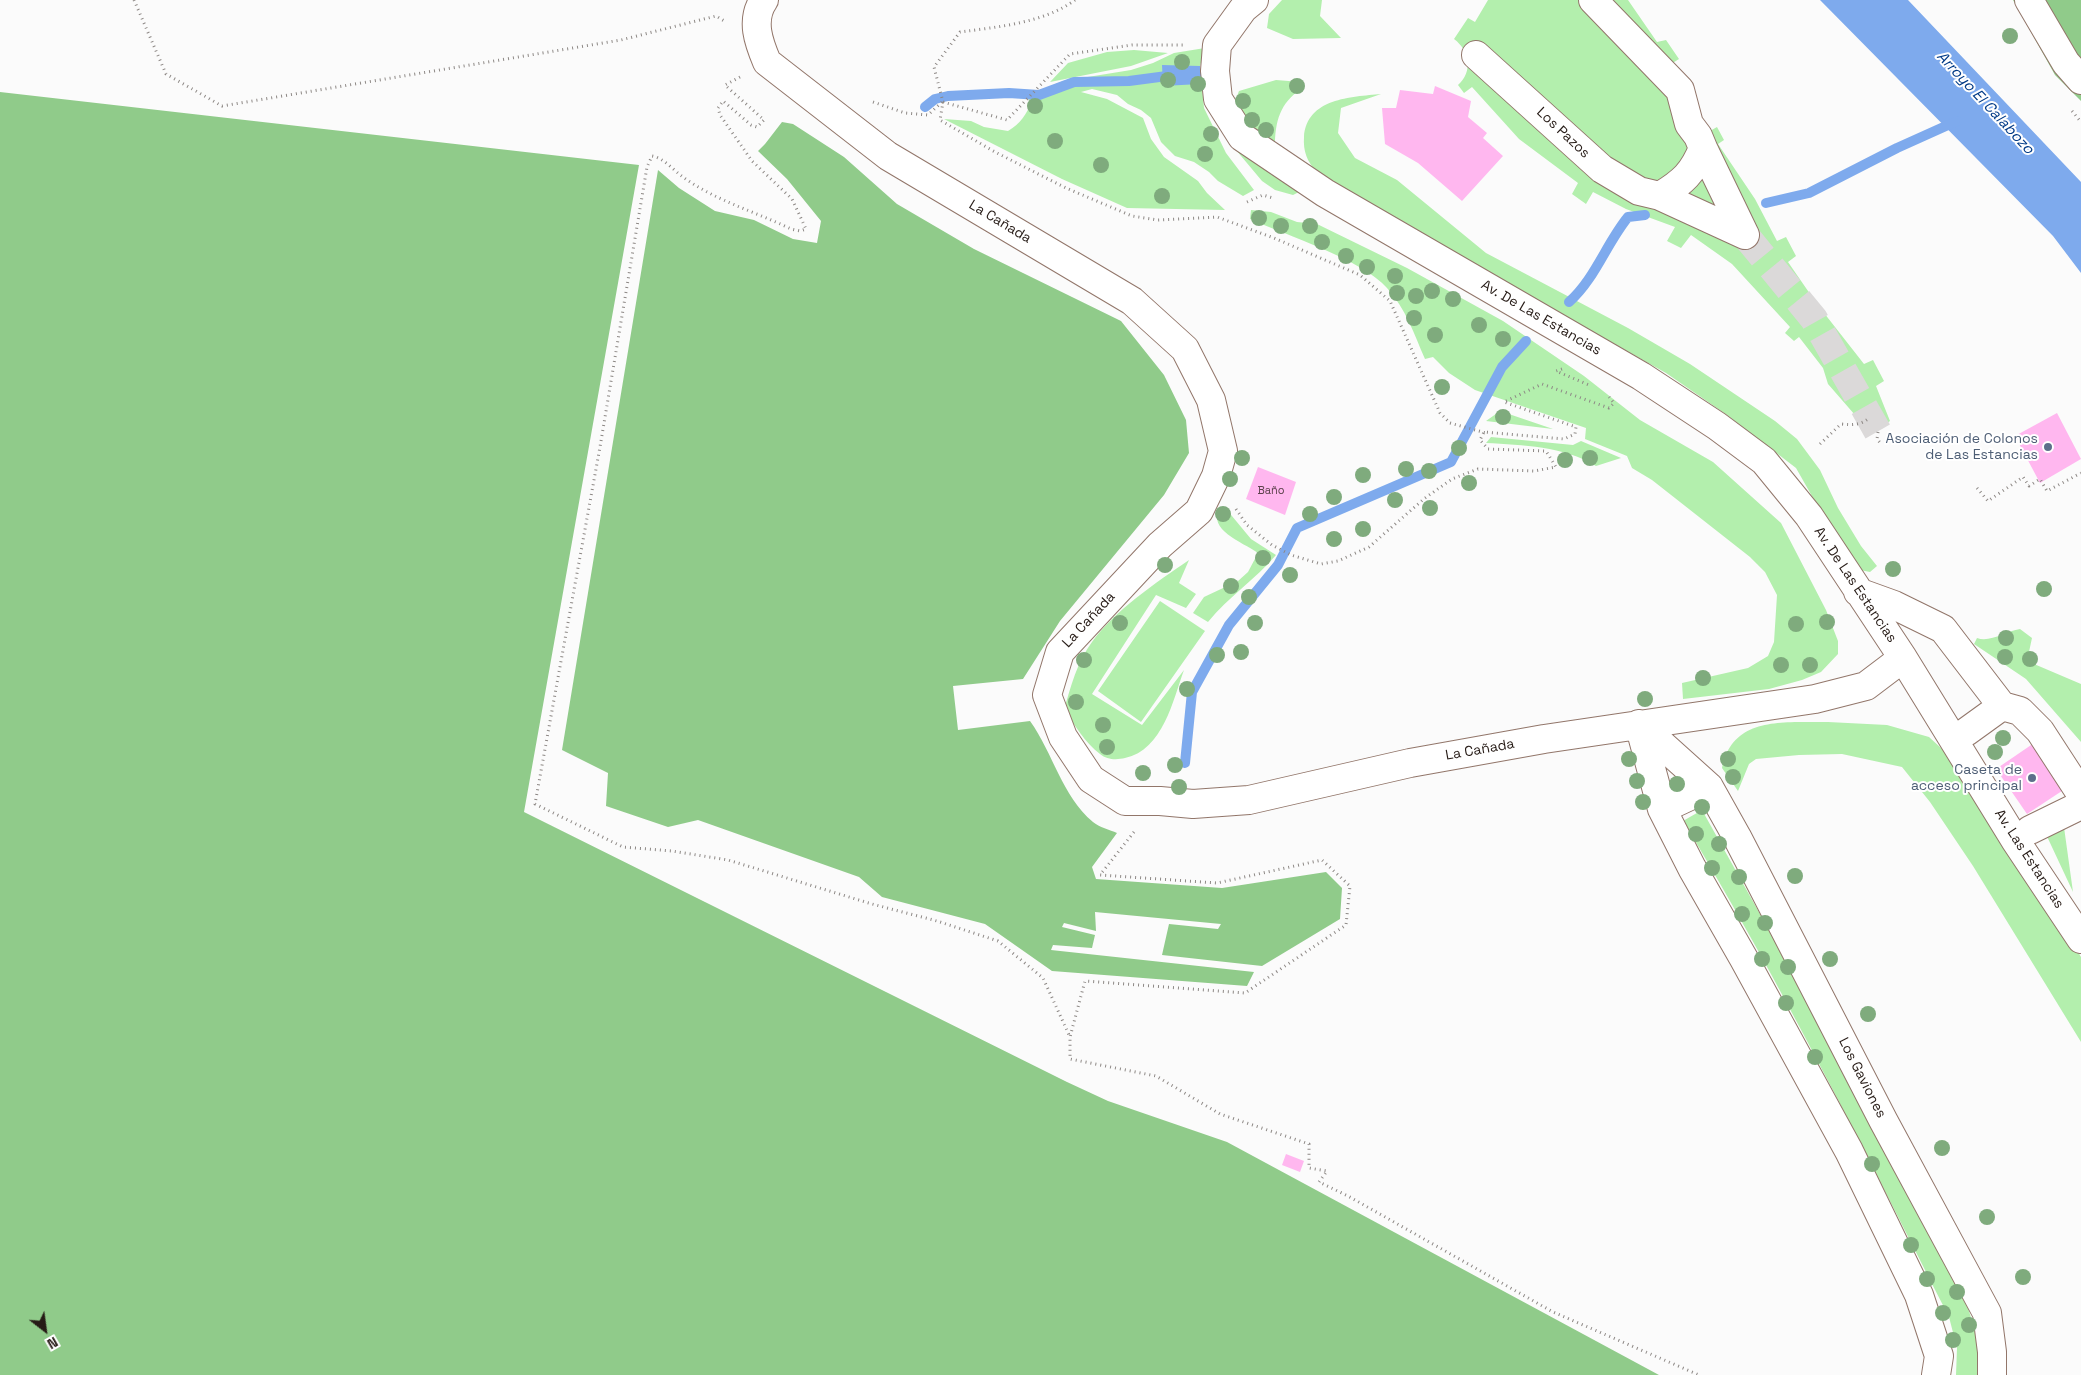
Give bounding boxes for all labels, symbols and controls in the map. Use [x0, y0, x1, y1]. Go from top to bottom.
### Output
water label: Arroyo El Calabozo [1933, 48, 2037, 158]
street label: Los Pazos [1533, 104, 1593, 162]
street label: La Cañada [966, 197, 1034, 247]
street label: Av. De Las Estancias [1478, 277, 1604, 359]
place label: Asociación de Colonos de Las Estancias [1886, 431, 2038, 464]
marker: Asociación de Colonos de Las Estancias [2042, 441, 2054, 453]
house number: Baño [1257, 484, 1285, 498]
street label: Av. De Las Estancias [1810, 524, 1900, 646]
street label: La Cañada [1059, 589, 1119, 651]
street label: La Cañada [1444, 736, 1516, 764]
place label: Caseta de acceso principal [1911, 762, 2022, 794]
marker: Caseta de acceso principal [2026, 772, 2038, 784]
street label: Av. Las Estancias [1991, 806, 2067, 912]
street label: Los Gaviones [1835, 1035, 1889, 1121]
north arrow [20, 1305, 70, 1355]
text: N [44, 1333, 61, 1353]

